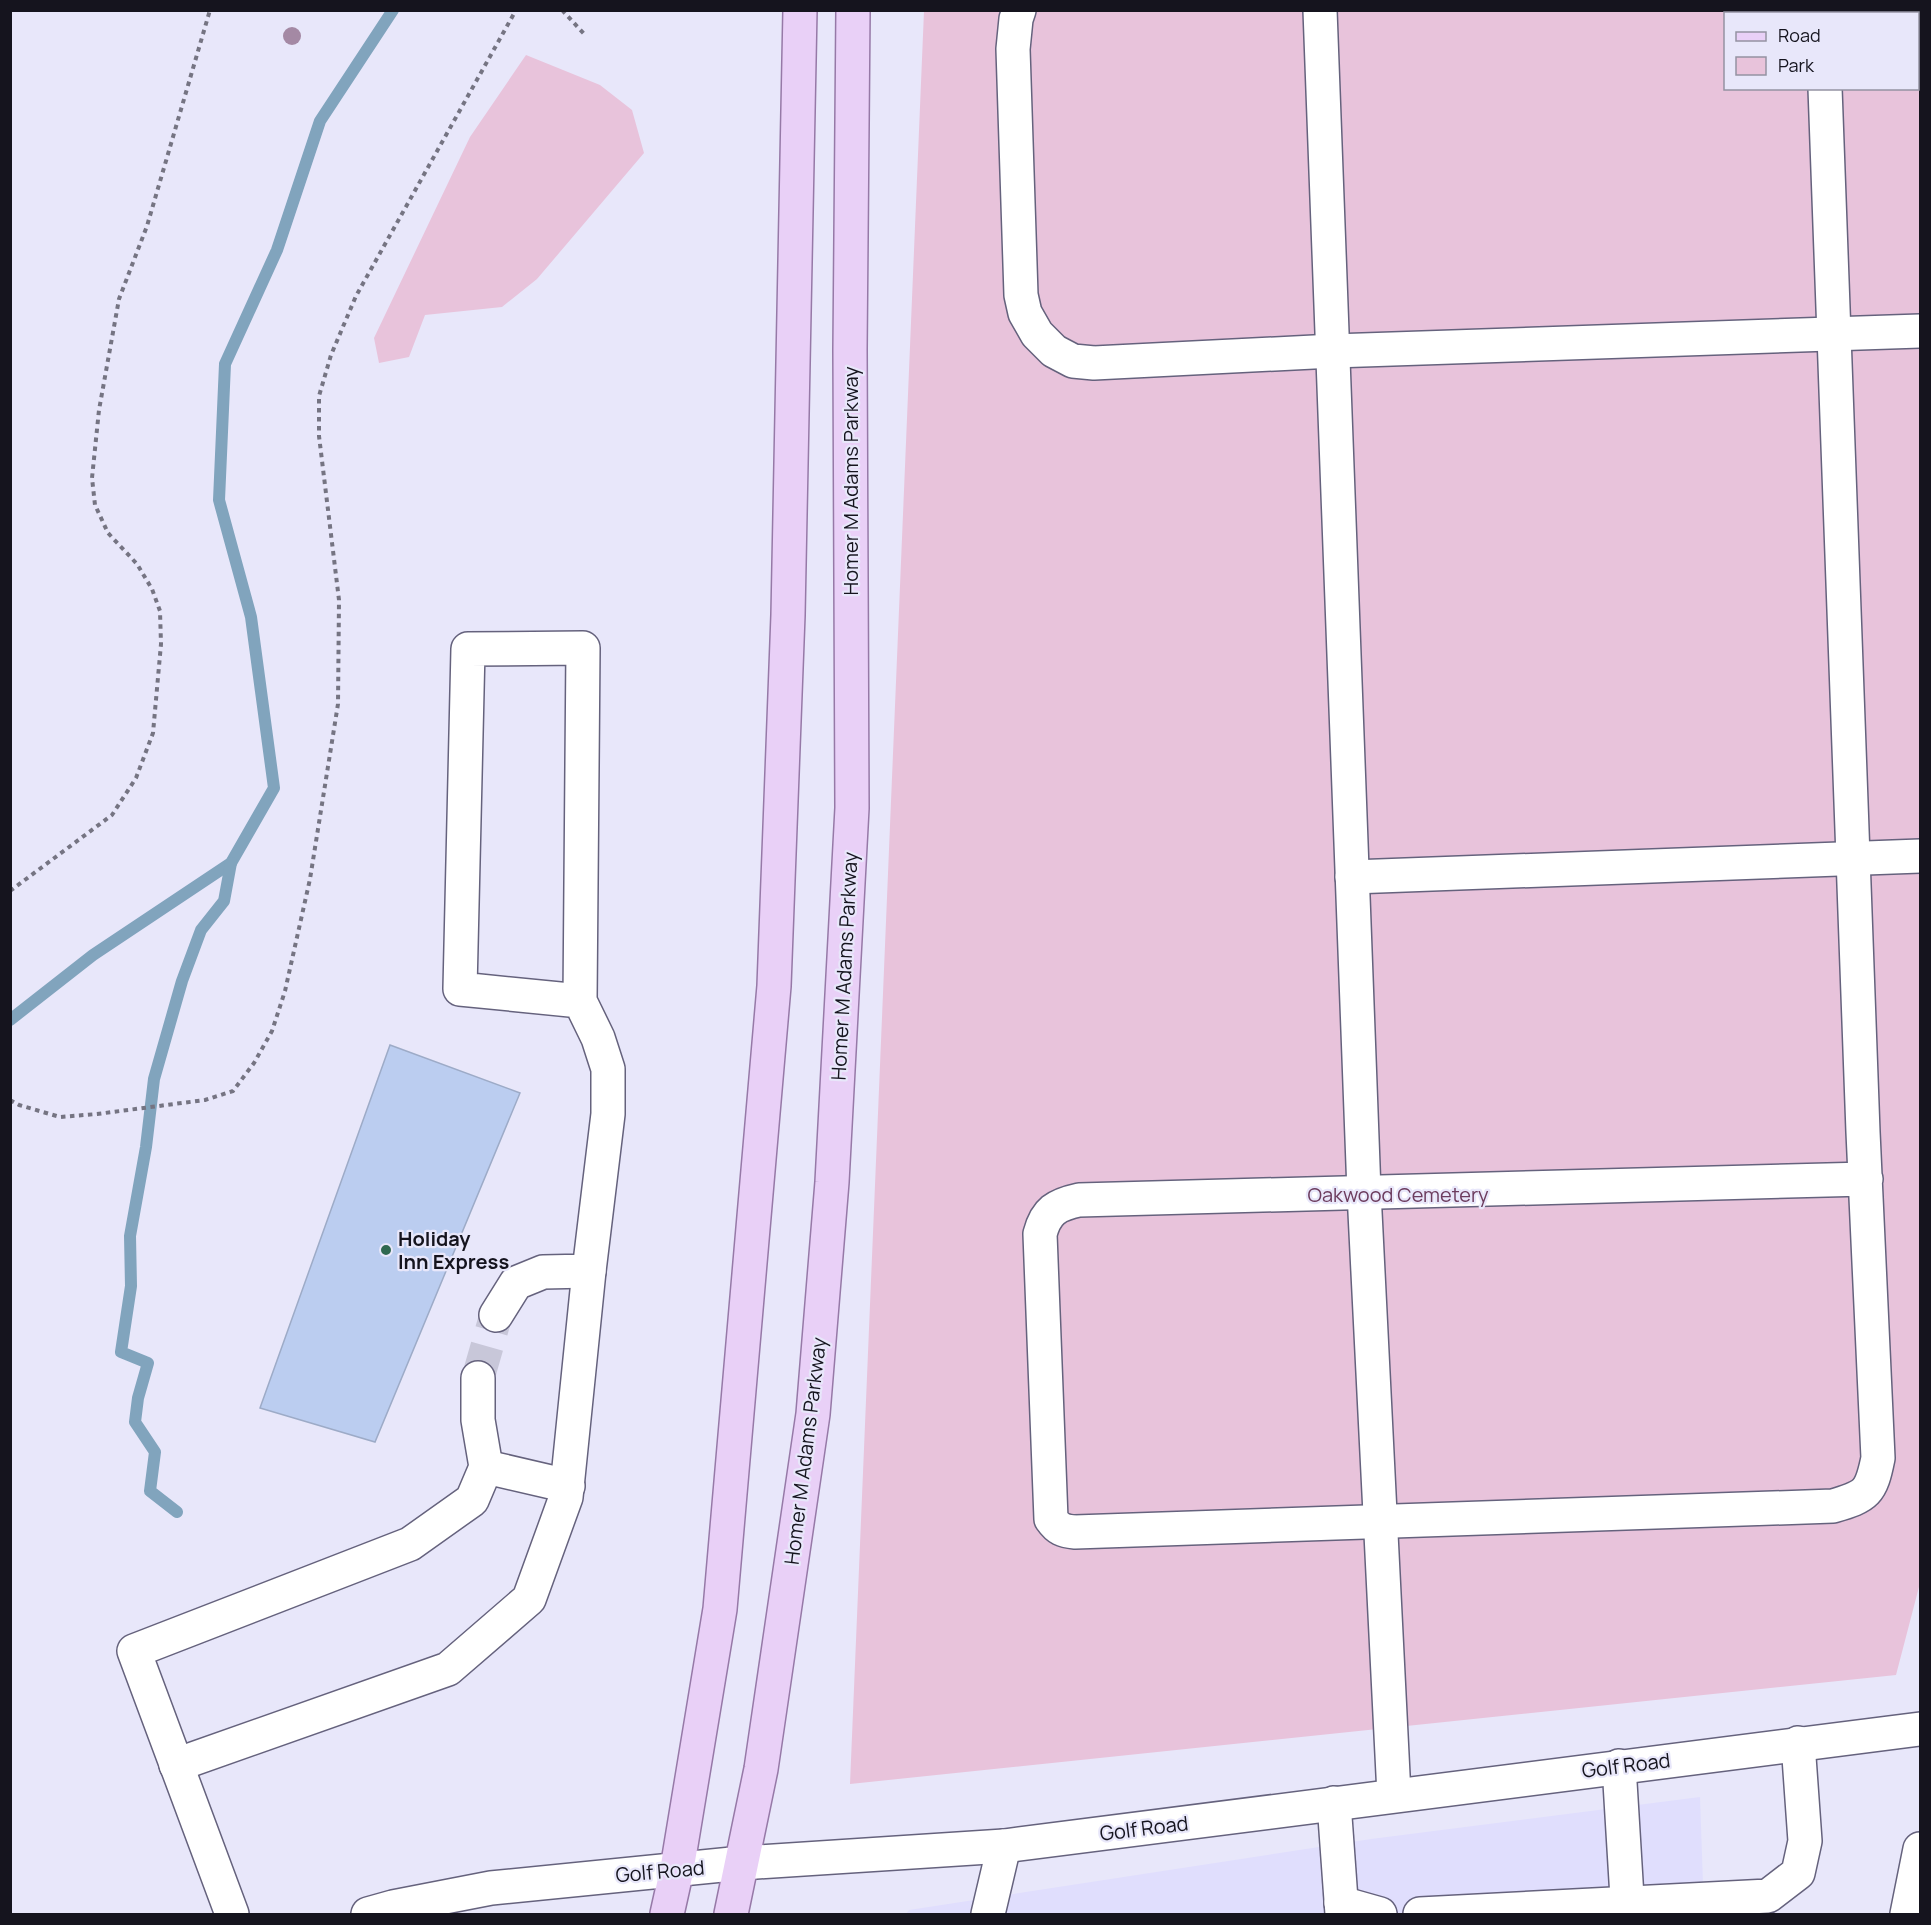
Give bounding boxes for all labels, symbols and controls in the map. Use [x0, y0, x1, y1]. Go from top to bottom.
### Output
legend [1724, 12, 1919, 90]
text: Road [1778, 23, 1821, 47]
text: Park [1778, 53, 1815, 77]
street label: Homer M Adams Parkway [837, 366, 864, 595]
street label: Homer M Adams Parkway [825, 851, 863, 1081]
park label: Oakwood Cemetery [1307, 1181, 1489, 1208]
place label: Holiday Inn Express [398, 1225, 509, 1275]
marker: Holiday Inn Express [379, 1243, 393, 1257]
street label: Homer M Adams Parkway [778, 1335, 832, 1566]
street label: Golf Road [1580, 1746, 1672, 1784]
street label: Golf Road [1098, 1809, 1190, 1847]
street label: Golf Road [614, 1854, 706, 1888]

